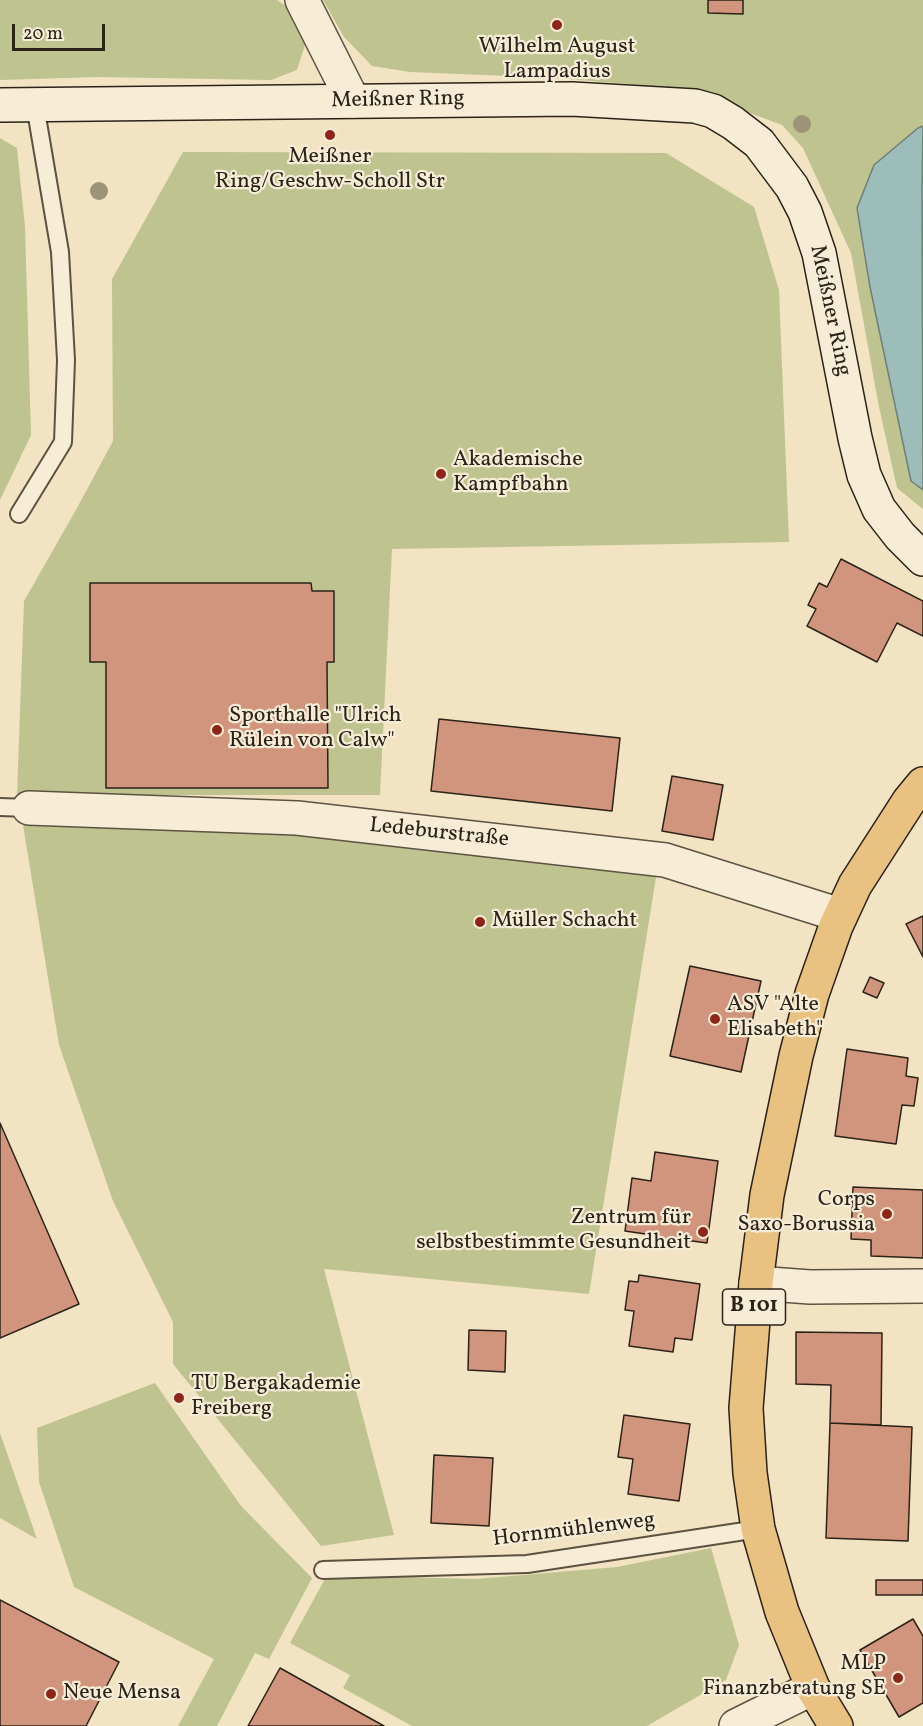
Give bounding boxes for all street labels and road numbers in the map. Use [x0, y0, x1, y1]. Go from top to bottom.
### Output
street label: Meißner Ring [331, 87, 465, 115]
street label: Meißner Ring [802, 243, 856, 379]
street label: Ledeburstraße [368, 814, 510, 854]
road number: B 101 [722, 1289, 786, 1325]
street label: Hornmühlenweg [491, 1508, 657, 1554]

